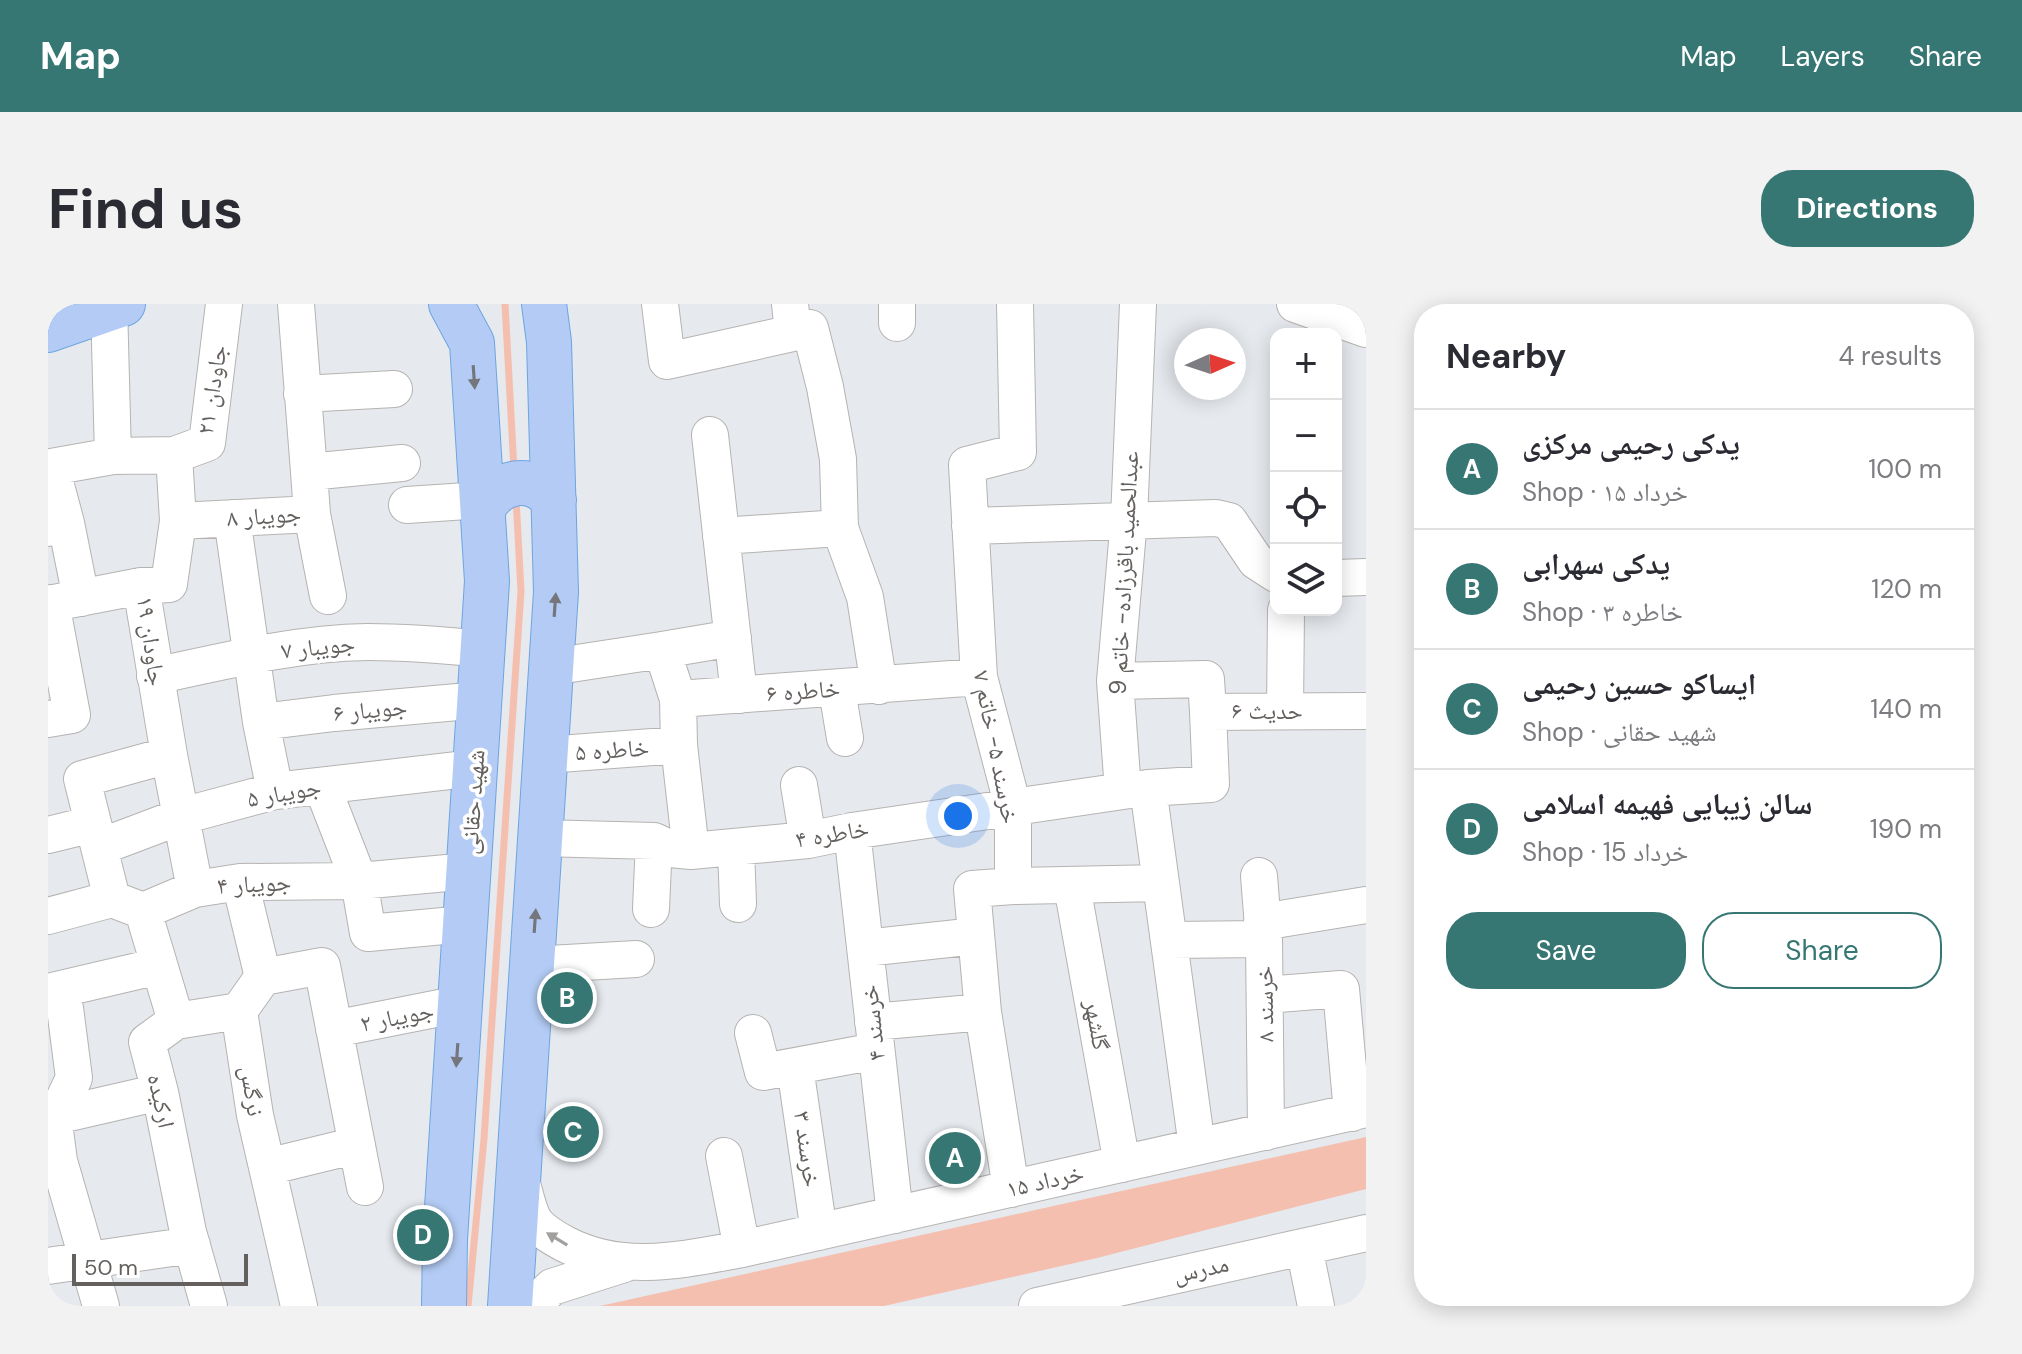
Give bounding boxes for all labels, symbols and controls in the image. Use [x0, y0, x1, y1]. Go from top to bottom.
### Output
text: Map [40, 31, 121, 81]
text: Map [1680, 38, 1737, 75]
text: Layers [1781, 38, 1865, 75]
text: Share [1909, 38, 1982, 75]
button: Directions [1761, 170, 1974, 247]
text: Find us [48, 172, 243, 245]
north arrow [1174, 328, 1246, 400]
map controls [1270, 328, 1342, 616]
button: + [1270, 328, 1342, 400]
text: Nearby [1446, 334, 1566, 379]
text: 4 results [1838, 339, 1942, 373]
street label: جاودان ۲۱ [189, 343, 234, 437]
one-way arrow [468, 365, 481, 390]
button: − [1270, 400, 1342, 472]
text: یدکی رحیمی مرکزی [1522, 424, 1740, 463]
street label: عبدالحمید باقرزاده- خاتم 9 [1102, 450, 1146, 696]
text: A [1463, 452, 1481, 486]
text: 100 m [1868, 452, 1942, 486]
button: locate [1270, 472, 1342, 544]
text: Shop · ۱۵ خرداد [1522, 475, 1688, 509]
street label: جویبار ۸ [226, 497, 302, 534]
button: layers [1270, 544, 1342, 616]
text: یدکی سهرابی [1522, 544, 1670, 583]
text: B [1464, 572, 1480, 606]
text: 120 m [1871, 572, 1942, 606]
one-way arrow [549, 592, 562, 617]
street label: جاودان ۱۹ [130, 594, 173, 688]
text: Shop · خاطره ۳ [1522, 595, 1683, 629]
street label: جویبار ۷ [279, 627, 356, 666]
text: ایساکو حسین رحیمی [1522, 664, 1756, 703]
street label: خرسند ۵- خاتم ۷ [965, 668, 1027, 826]
street label: خاطره ۶ [765, 672, 841, 709]
street label: جویبار ۶ [332, 691, 408, 728]
text: C [1462, 692, 1482, 726]
text: 140 m [1870, 692, 1942, 726]
street label: حدیث ۶ [1231, 695, 1303, 726]
text: Shop · شهید حقانی [1522, 715, 1717, 749]
street label: خاطره ۵ [574, 731, 650, 768]
street label: شهید حقانی [453, 748, 492, 855]
street label: جویبار ۵ [245, 771, 323, 814]
text: سالن زیبایی فهیمه اسلامی [1522, 784, 1813, 823]
your location [938, 796, 978, 836]
street label: خاطره ۴ [793, 812, 871, 855]
text: D [1463, 812, 1481, 846]
text: 190 m [1870, 812, 1942, 846]
text: Shop · 15 خرداد [1522, 835, 1688, 869]
street label: جویبار ۴ [216, 866, 292, 901]
one-way arrow [529, 908, 542, 933]
button: Save [1446, 912, 1686, 989]
button: Share [1702, 912, 1942, 989]
street label: خرسند ۸ [1248, 966, 1281, 1042]
pin: B [541, 968, 593, 1028]
street label: خرسند ۴ [853, 983, 892, 1063]
street label: جویبار ۲ [358, 994, 436, 1039]
street label: گلشهر [1078, 996, 1117, 1053]
one-way arrow [450, 1043, 463, 1068]
street label: نرگس [233, 1063, 272, 1118]
street label: ارکیده [141, 1071, 182, 1131]
pin: C [547, 1102, 599, 1162]
street label: خرسند ۳ [787, 1109, 828, 1189]
pin: A [929, 1128, 981, 1188]
street label: ۱۵ خرداد [1003, 1157, 1087, 1204]
pin: D [397, 1205, 449, 1265]
one-way arrow [546, 1232, 568, 1246]
street label: مدرس [1170, 1248, 1231, 1289]
scale bar [72, 1250, 248, 1286]
text: 50 m [84, 1253, 138, 1282]

